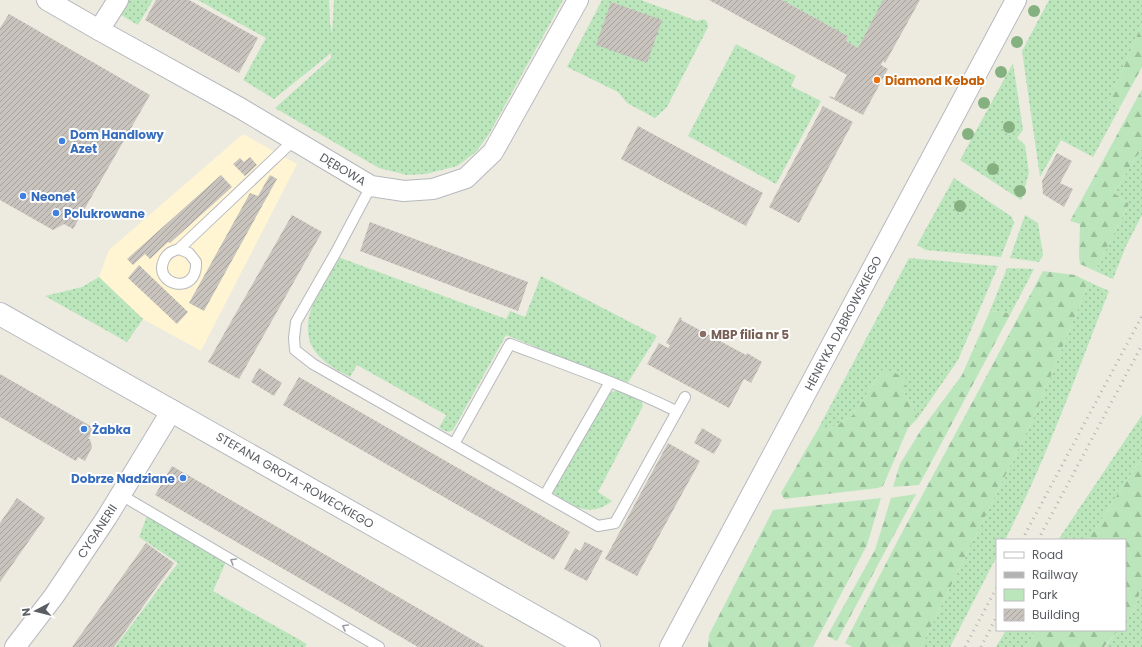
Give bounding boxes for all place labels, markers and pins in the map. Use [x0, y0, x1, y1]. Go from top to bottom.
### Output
place label: Diamond Kebab [885, 72, 985, 89]
marker: Diamond Kebab [872, 75, 882, 85]
place label: Dom Handlowy Azet [70, 126, 164, 157]
marker: Dom Handlowy Azet [57, 136, 67, 146]
place label: Neonet [31, 188, 76, 205]
marker: Neonet [18, 191, 28, 201]
place label: Polukrowane [64, 205, 146, 222]
marker: Polukrowane [51, 208, 61, 218]
place label: MBP filia nr 5 [711, 326, 789, 343]
marker: MBP filia nr 5 [698, 329, 708, 339]
place label: Żabka [92, 421, 131, 438]
marker: Żabka [79, 424, 89, 434]
place label: Dobrze Nadziane [71, 470, 176, 487]
marker: Dobrze Nadziane [178, 473, 188, 483]

